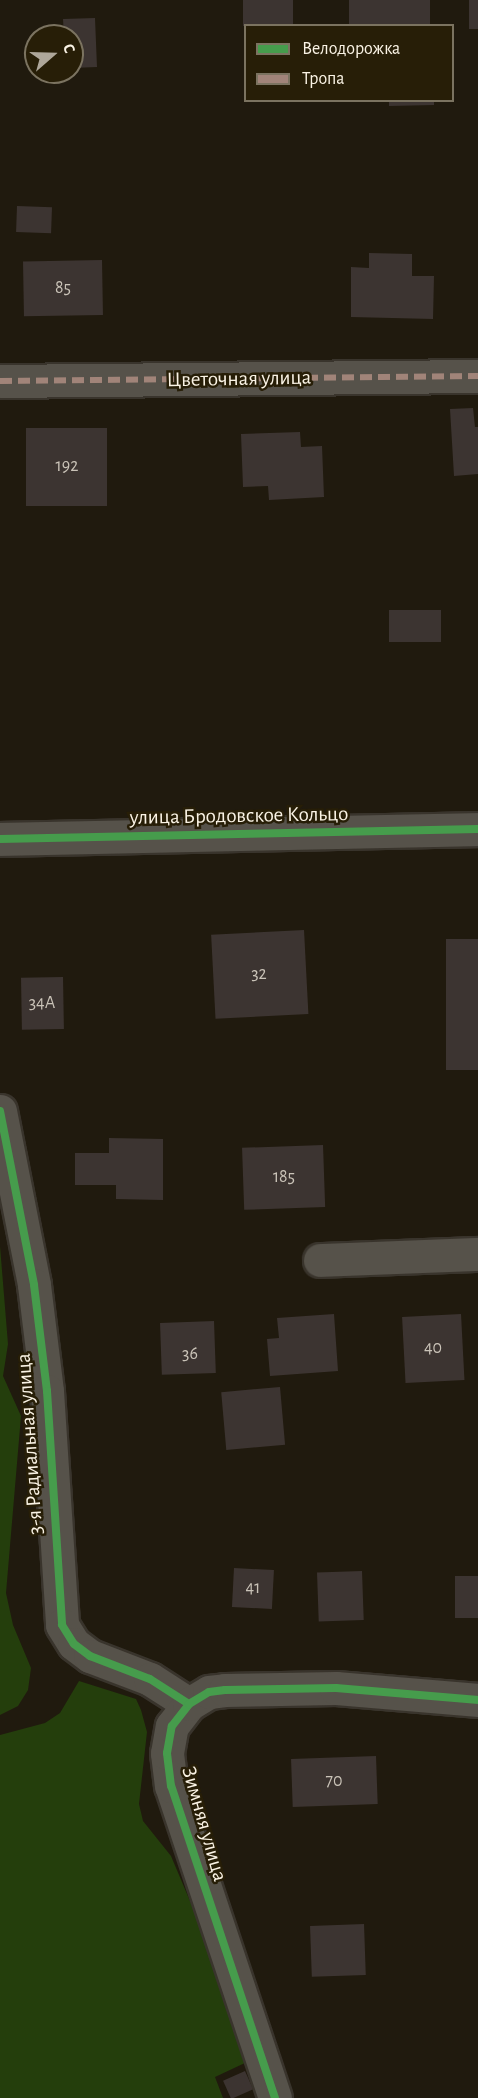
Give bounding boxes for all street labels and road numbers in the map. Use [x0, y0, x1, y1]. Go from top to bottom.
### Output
street label: Цветочная улица [166, 365, 312, 393]
street label: улица Бродовское Кольцо [129, 801, 349, 831]
street label: 3-я Радиальная улица [11, 1352, 49, 1536]
street label: Зимняя улица [176, 1764, 232, 1884]

